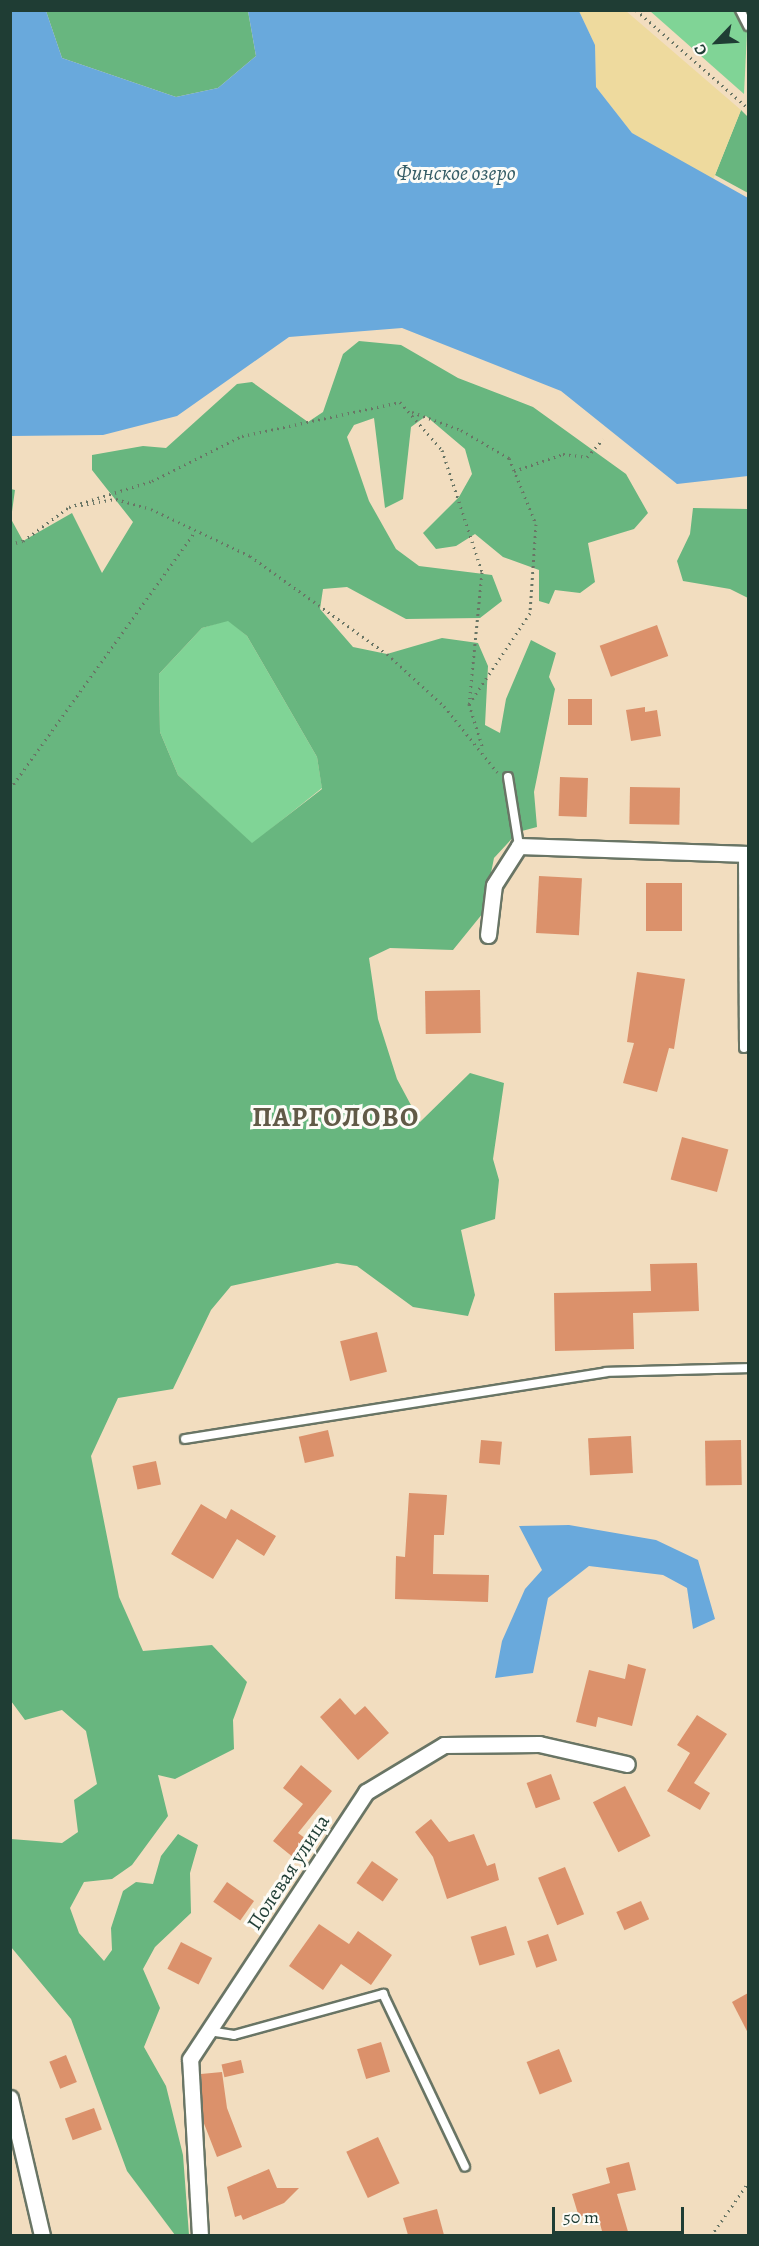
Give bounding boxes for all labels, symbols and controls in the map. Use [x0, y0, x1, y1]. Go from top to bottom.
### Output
north arrow [687, 12, 747, 72]
text: С [689, 40, 713, 59]
water label: Финское озеро [396, 161, 516, 187]
district label: ПАРГОЛОВО [252, 1102, 420, 1134]
street label: Полевая улица [241, 1809, 335, 1935]
scale bar [555, 2195, 687, 2233]
text: 50 m [563, 2205, 599, 2229]

